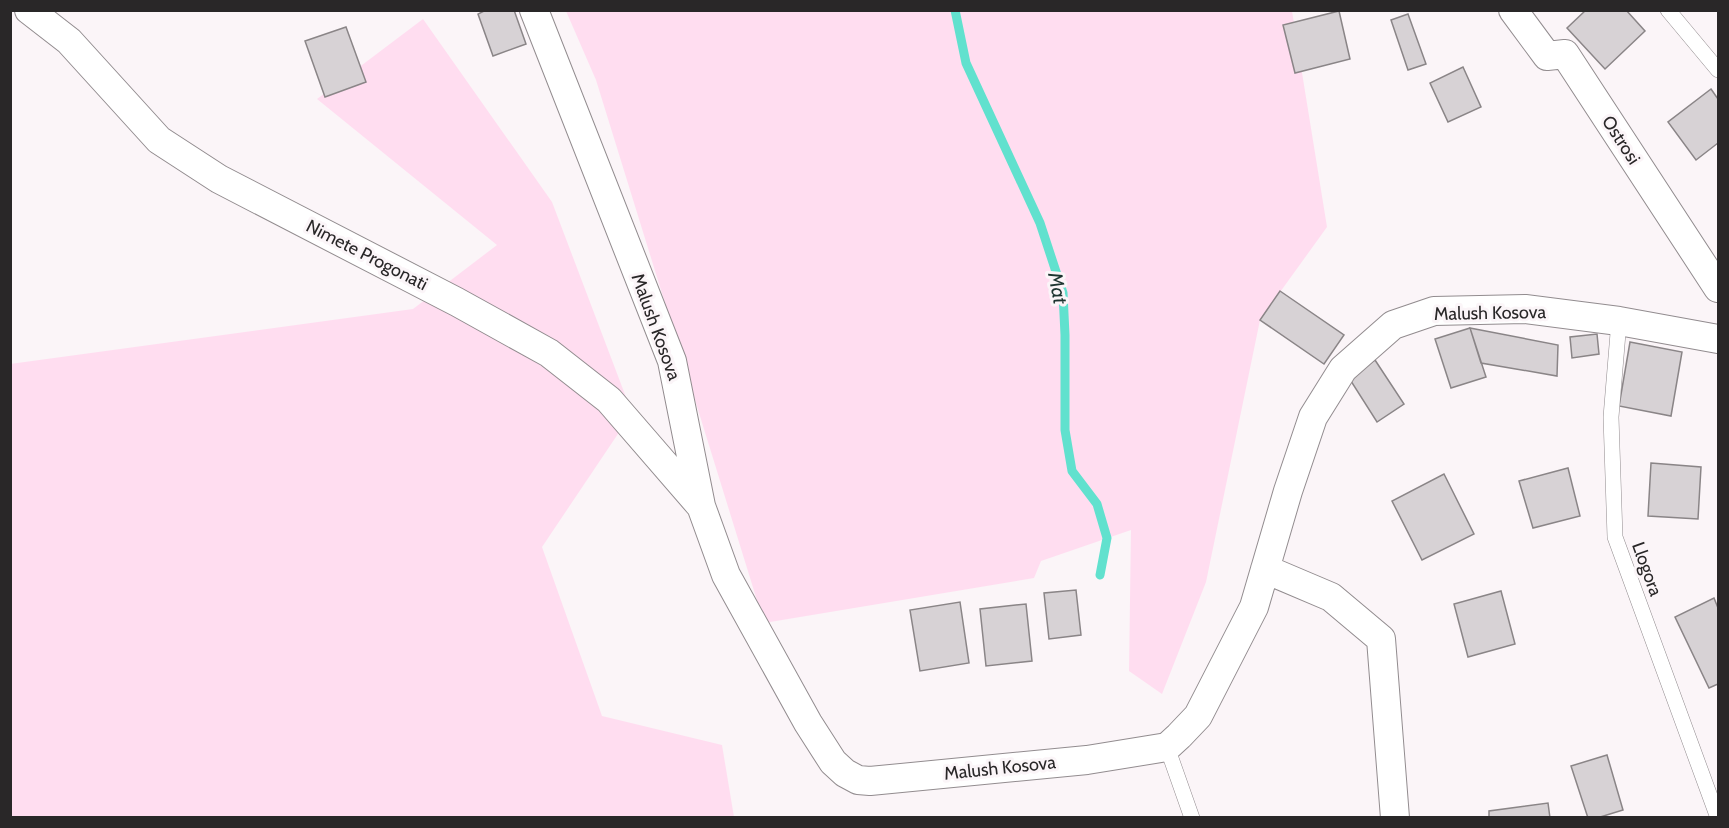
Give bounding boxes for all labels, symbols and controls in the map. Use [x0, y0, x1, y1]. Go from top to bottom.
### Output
street label: Ostrosi [1597, 111, 1645, 169]
street label: Nimete Progonati [303, 215, 431, 295]
water label: Mat [1043, 269, 1073, 307]
street label: Malush Kosova [626, 271, 686, 384]
street label: Malush Kosova [1434, 301, 1547, 325]
street label: Llogora [1627, 539, 1667, 599]
street label: Malush Kosova [943, 751, 1057, 785]

